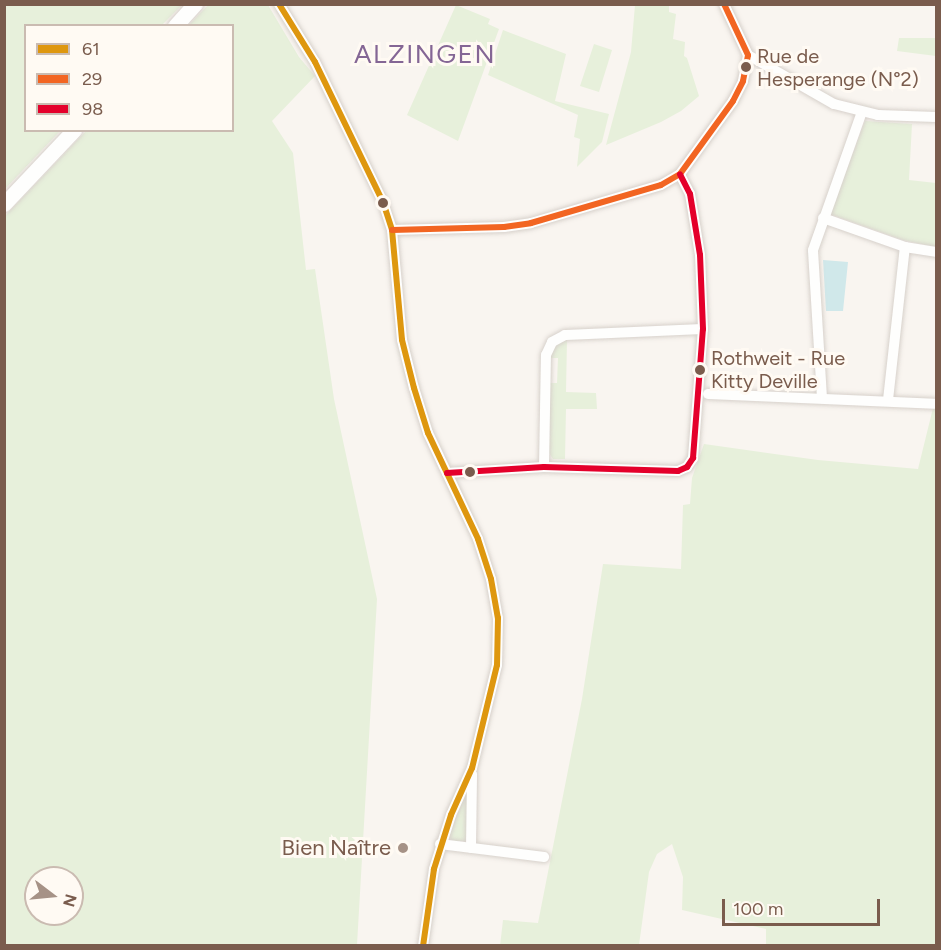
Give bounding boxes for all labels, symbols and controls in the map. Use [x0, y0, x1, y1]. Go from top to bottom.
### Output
legend [24, 24, 234, 132]
text: 61 [82, 38, 100, 60]
district label: ALZINGEN [354, 39, 496, 71]
place label: Rue de Hesperange (N°2) [757, 44, 919, 91]
marker: Rue de Hesperange (N°2) [740, 61, 752, 73]
text: 29 [82, 68, 102, 90]
text: 98 [82, 98, 103, 120]
unlabelled marker [377, 197, 389, 209]
place label: Rothweit - Rue Kitty Deville [711, 346, 845, 393]
marker: Rothweit - Rue Kitty Deville [694, 364, 706, 376]
unlabelled marker [464, 466, 476, 478]
place label: Bien Naître [282, 835, 391, 861]
marker: Bien Naître [396, 841, 410, 855]
north arrow [24, 866, 84, 926]
scale bar [725, 887, 882, 925]
text: N [59, 892, 81, 909]
text: 100 m [733, 898, 783, 920]

